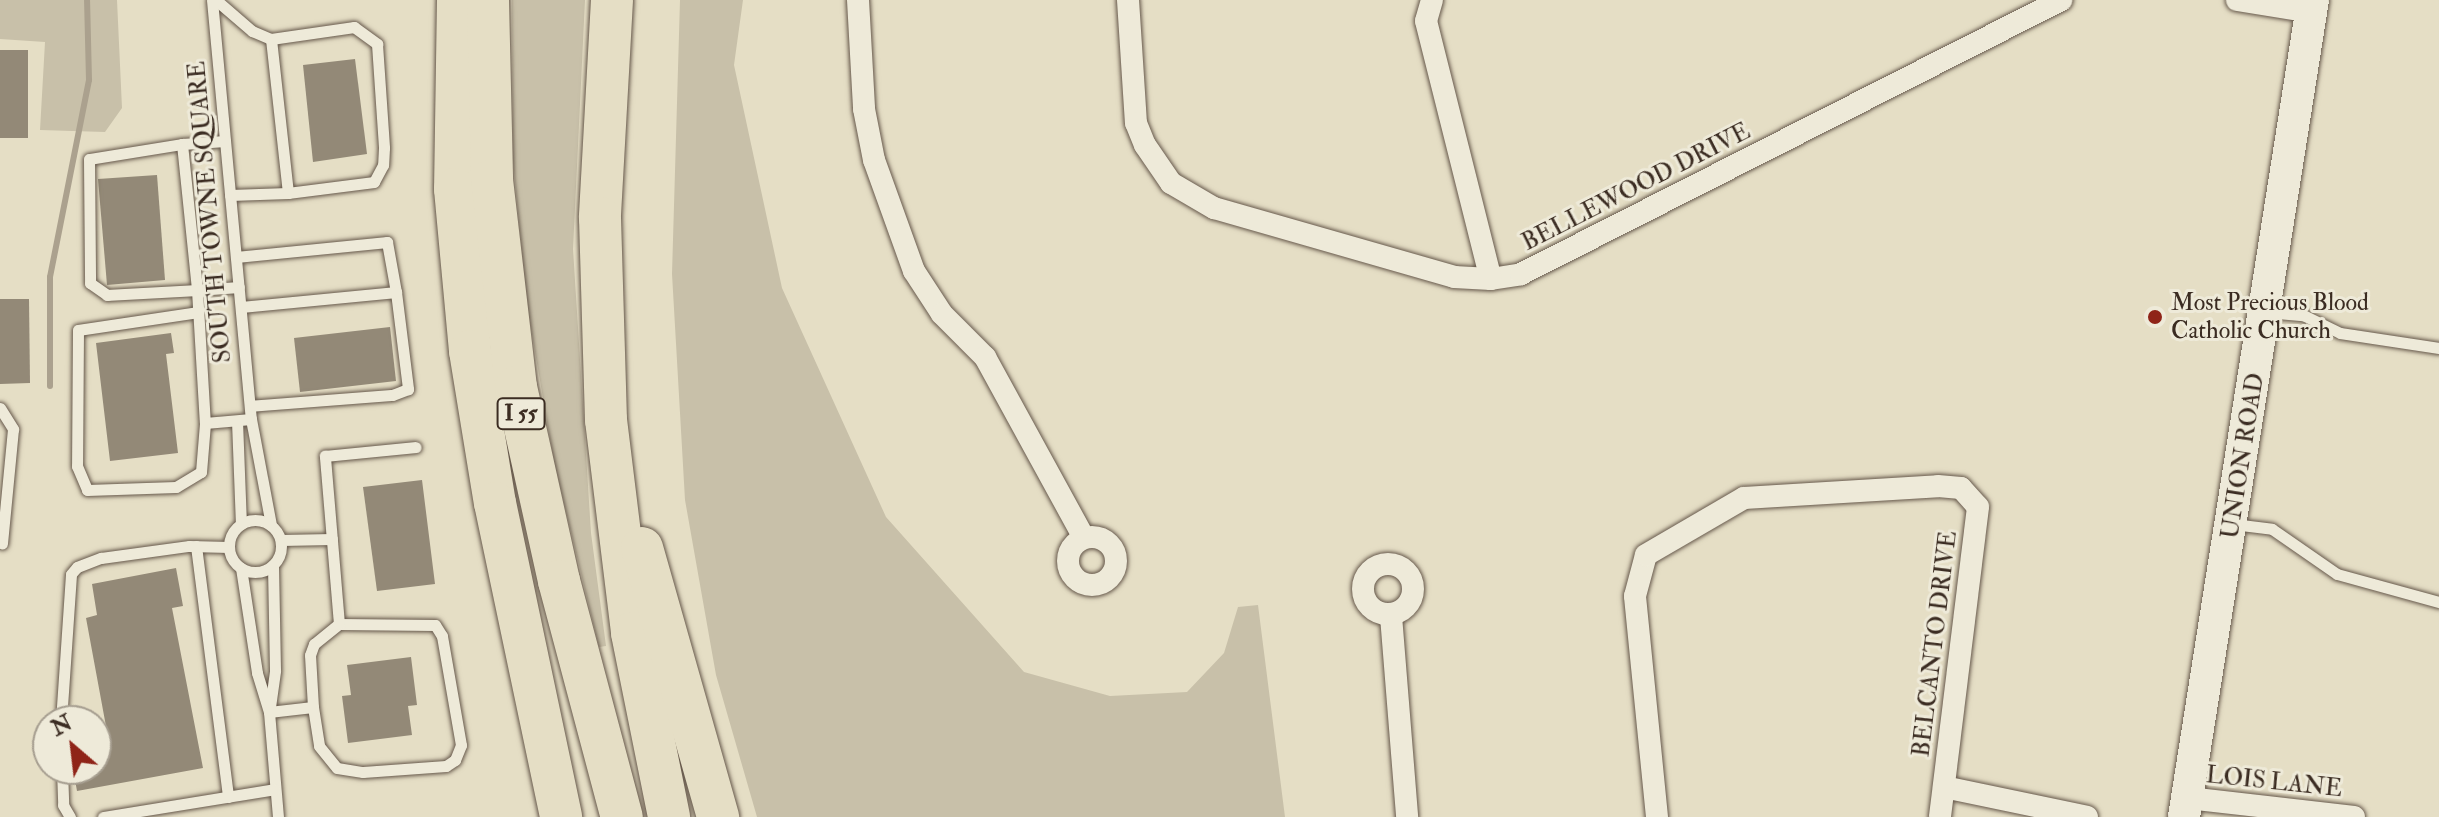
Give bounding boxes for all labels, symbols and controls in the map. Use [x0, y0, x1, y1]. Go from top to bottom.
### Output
street label: SOUTH TOWNE SQUARE [182, 60, 238, 364]
street label: BELLEWOOD DRIVE [1517, 117, 1755, 257]
place label: Most Precious Blood Catholic Church [2171, 289, 2369, 345]
marker: Most Precious Blood Catholic Church [2146, 308, 2164, 326]
street label: UNION ROAD [2216, 371, 2270, 541]
road number: I 55 [495, 396, 547, 432]
street label: BELCANTO DRIVE [1907, 529, 1963, 759]
north arrow [32, 705, 112, 785]
text: N [46, 709, 77, 743]
street label: LOIS LANE [2205, 761, 2343, 803]

